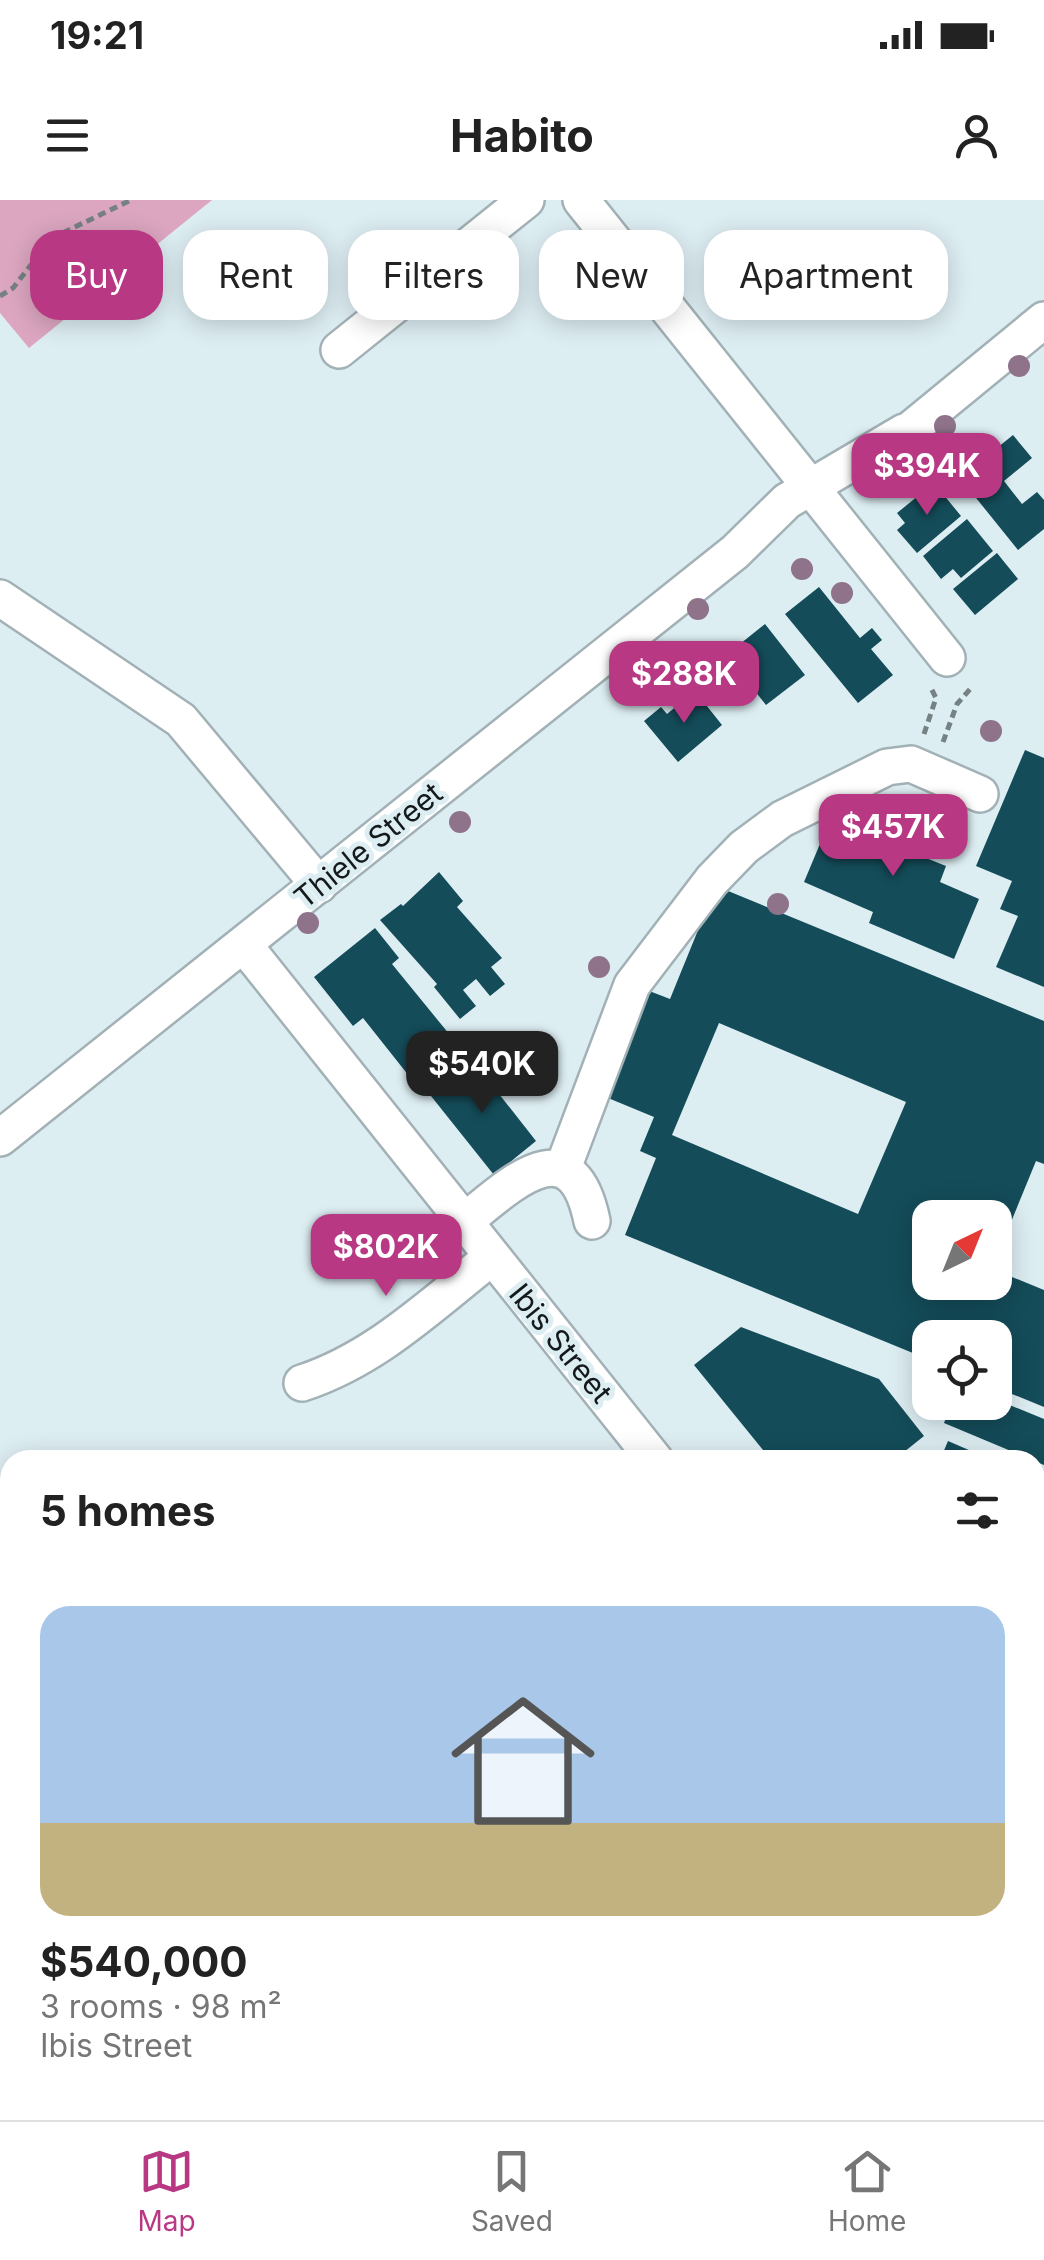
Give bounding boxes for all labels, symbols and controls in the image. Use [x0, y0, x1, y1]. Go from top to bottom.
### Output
text: 19:21 [50, 12, 144, 58]
icon: menu [40, 108, 95, 163]
text: Habito [450, 108, 594, 163]
icon: person [949, 108, 1004, 163]
chip: Buy [30, 230, 163, 320]
chip: Rent [183, 230, 328, 320]
chip: Filters [348, 230, 519, 320]
chip: New [539, 230, 684, 320]
chip: Apartment [704, 230, 948, 320]
pin: $394K [857, 433, 997, 518]
text: $394K [873, 446, 981, 485]
pin: $288K [614, 641, 754, 726]
text: $288K [631, 654, 737, 693]
street label: Thiele Street [287, 774, 449, 916]
pin: $457K [823, 794, 963, 879]
text: $457K [841, 807, 945, 846]
pin: $540K [412, 1031, 552, 1116]
text: $540K [428, 1044, 536, 1083]
north arrow [912, 1200, 1012, 1300]
map controls [912, 1200, 1012, 1420]
pin: $802K [316, 1214, 456, 1299]
text: $802K [333, 1227, 439, 1266]
street label: Ibis Street [502, 1276, 620, 1410]
button: locate [912, 1320, 1012, 1420]
icon: filters [950, 1483, 1005, 1538]
text: 5 homes [40, 1485, 216, 1536]
icon: home [433, 1671, 613, 1851]
text: $540,000 [40, 1936, 248, 1987]
text: 3 rooms · 98 m² [40, 1987, 282, 2026]
text: Ibis Street [40, 2026, 192, 2065]
tab: Map [138, 2144, 196, 2238]
tab: Saved [471, 2144, 553, 2238]
tab: Home [828, 2144, 906, 2238]

